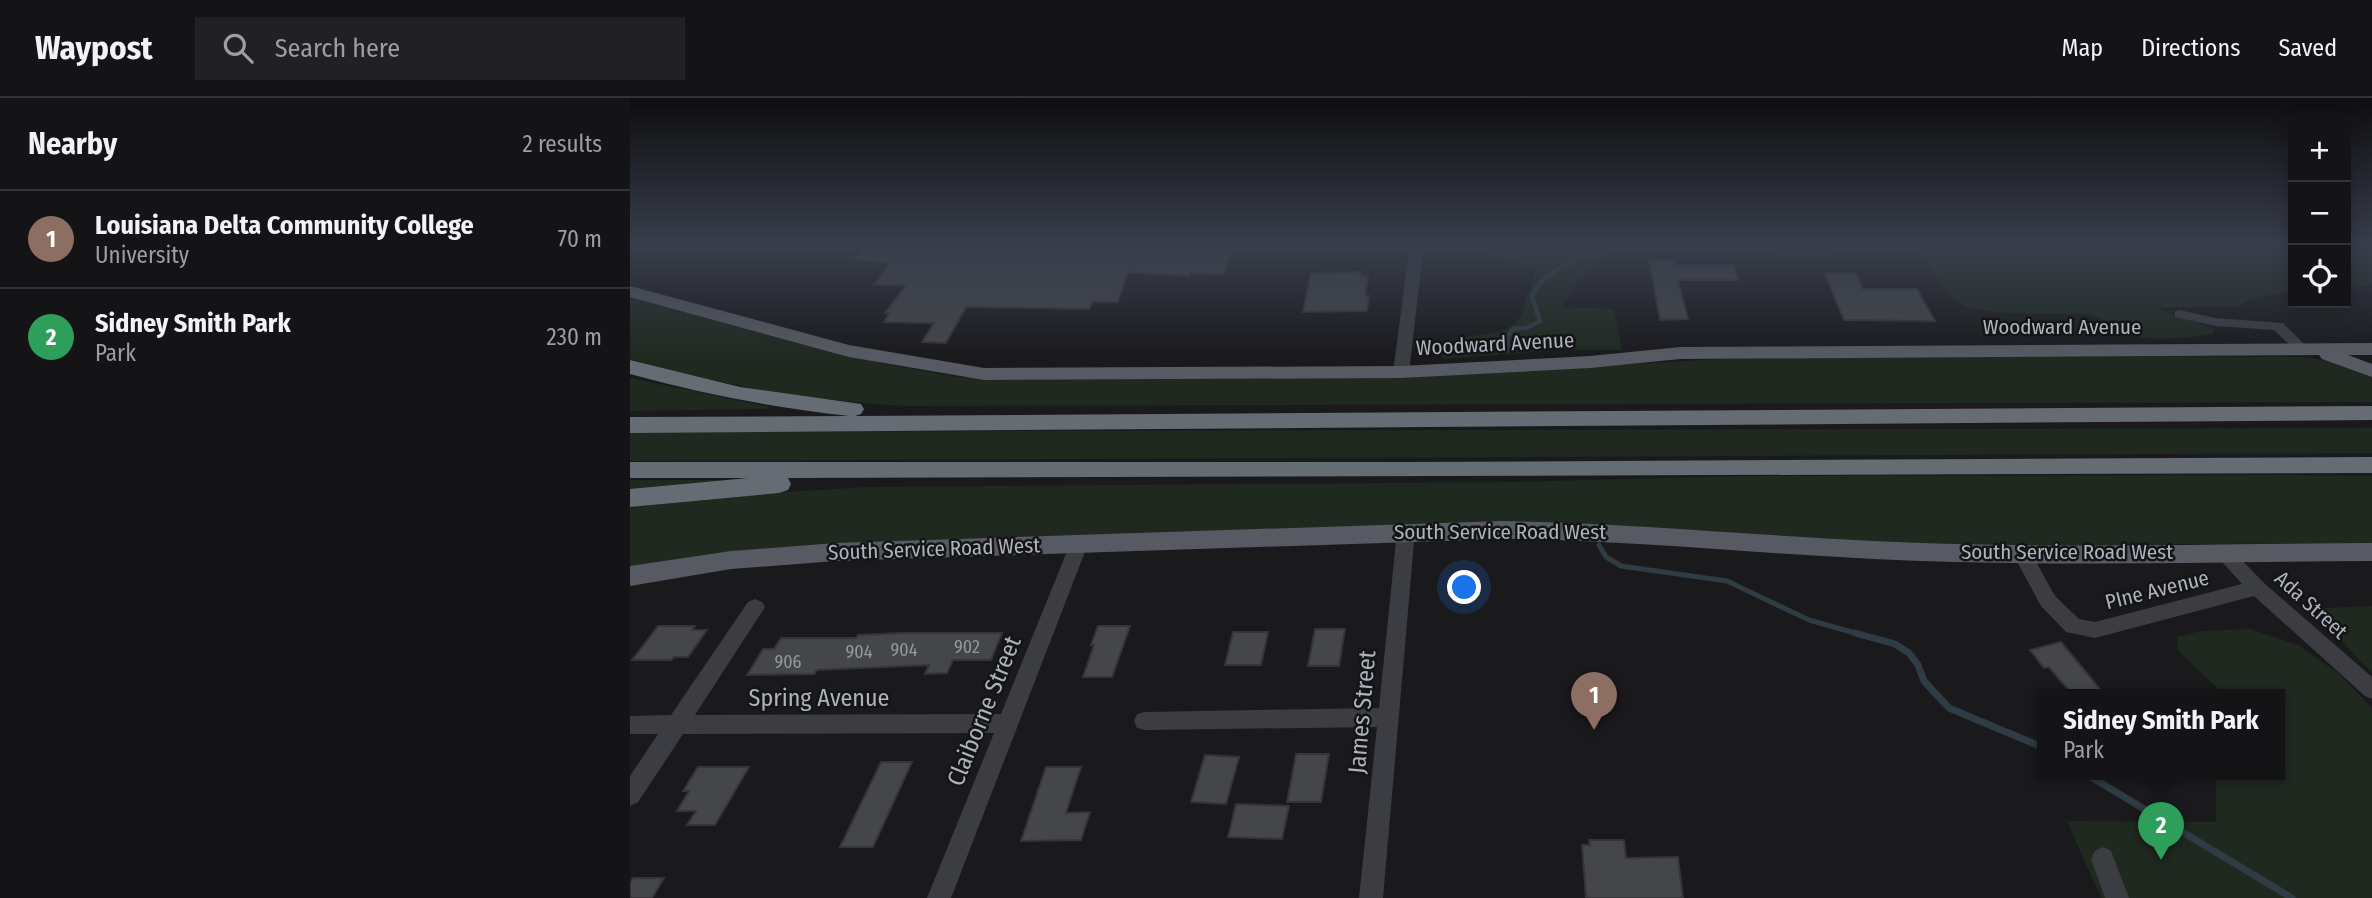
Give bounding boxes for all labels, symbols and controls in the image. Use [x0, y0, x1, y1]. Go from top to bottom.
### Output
search box [195, 17, 685, 80]
text: Waypost [35, 28, 153, 68]
icon: search [219, 29, 257, 67]
text: Search here [275, 33, 400, 64]
text: Map [2062, 34, 2103, 62]
text: Directions [2141, 34, 2240, 62]
text: Saved [2278, 34, 2337, 62]
map controls [2288, 119, 2351, 308]
button: + [2288, 119, 2351, 182]
text: Nearby [28, 126, 117, 162]
text: 2 results [522, 130, 602, 158]
button: − [2288, 182, 2351, 245]
text: Louisiana Delta Community College [95, 210, 474, 241]
text: 1 [46, 225, 56, 253]
text: 70 m [558, 225, 602, 253]
text: University [95, 241, 189, 269]
button: locate [2288, 245, 2351, 308]
text: Sidney Smith Park [95, 308, 291, 339]
street label: Woodward Avenue [1983, 314, 2141, 340]
text: 2 [46, 323, 56, 351]
text: 230 m [546, 323, 602, 351]
street label: Woodward Avenue [1415, 327, 1575, 361]
text: Park [95, 339, 136, 367]
street label: South Service Road West [1394, 519, 1606, 545]
street label: South Service Road West [828, 532, 1041, 566]
street label: South Service Road West [1961, 539, 2173, 565]
street label: PIne Avenue [2102, 565, 2212, 615]
street label: Ada Street [2269, 566, 2353, 645]
your location [1447, 570, 1481, 604]
street label: Claiborne Street [941, 632, 1027, 790]
house number: 902 [954, 636, 980, 658]
house number: 904 [891, 639, 918, 661]
house number: 904 [846, 641, 873, 663]
street label: James Street [1343, 649, 1381, 775]
house number: 906 [774, 651, 802, 673]
pin: 1 [1571, 672, 1617, 730]
street label: Spring Avenue [749, 684, 889, 712]
popup [2037, 689, 2285, 780]
text: Sidney Smith Park [2063, 705, 2259, 736]
text: Park [2063, 736, 2104, 764]
pin: 2 [2138, 802, 2184, 860]

